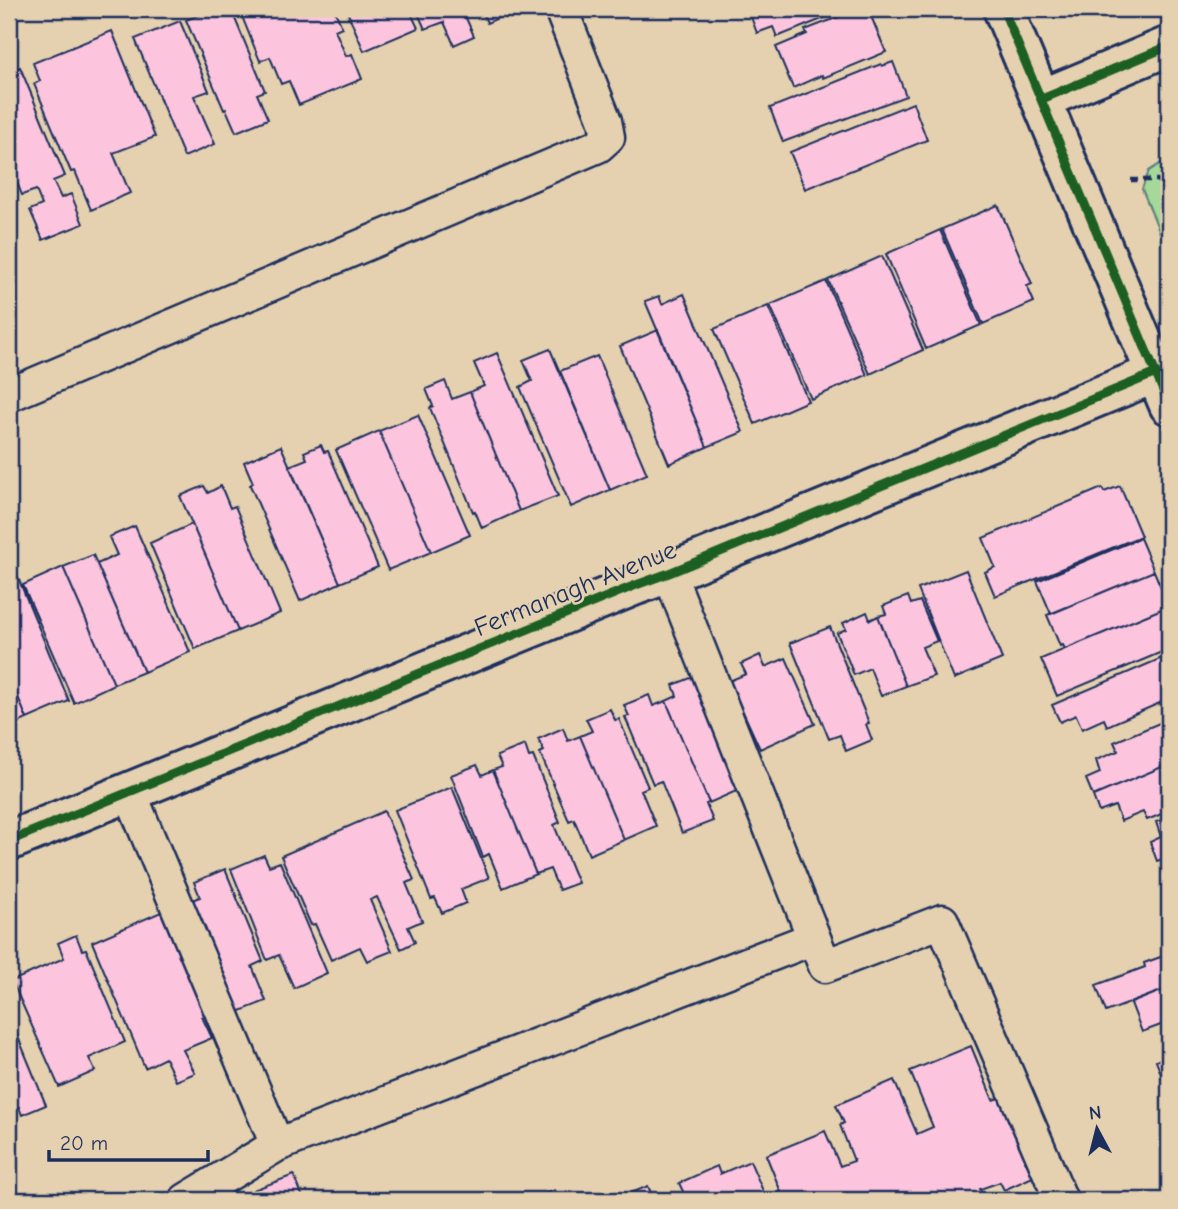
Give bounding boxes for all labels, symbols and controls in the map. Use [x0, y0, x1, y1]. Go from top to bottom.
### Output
street label: Fermanagh Avenue [470, 535, 681, 643]
north arrow [1062, 1094, 1132, 1164]
text: N [1088, 1101, 1103, 1125]
scale bar [49, 1118, 208, 1162]
text: 20 m [60, 1131, 108, 1155]

